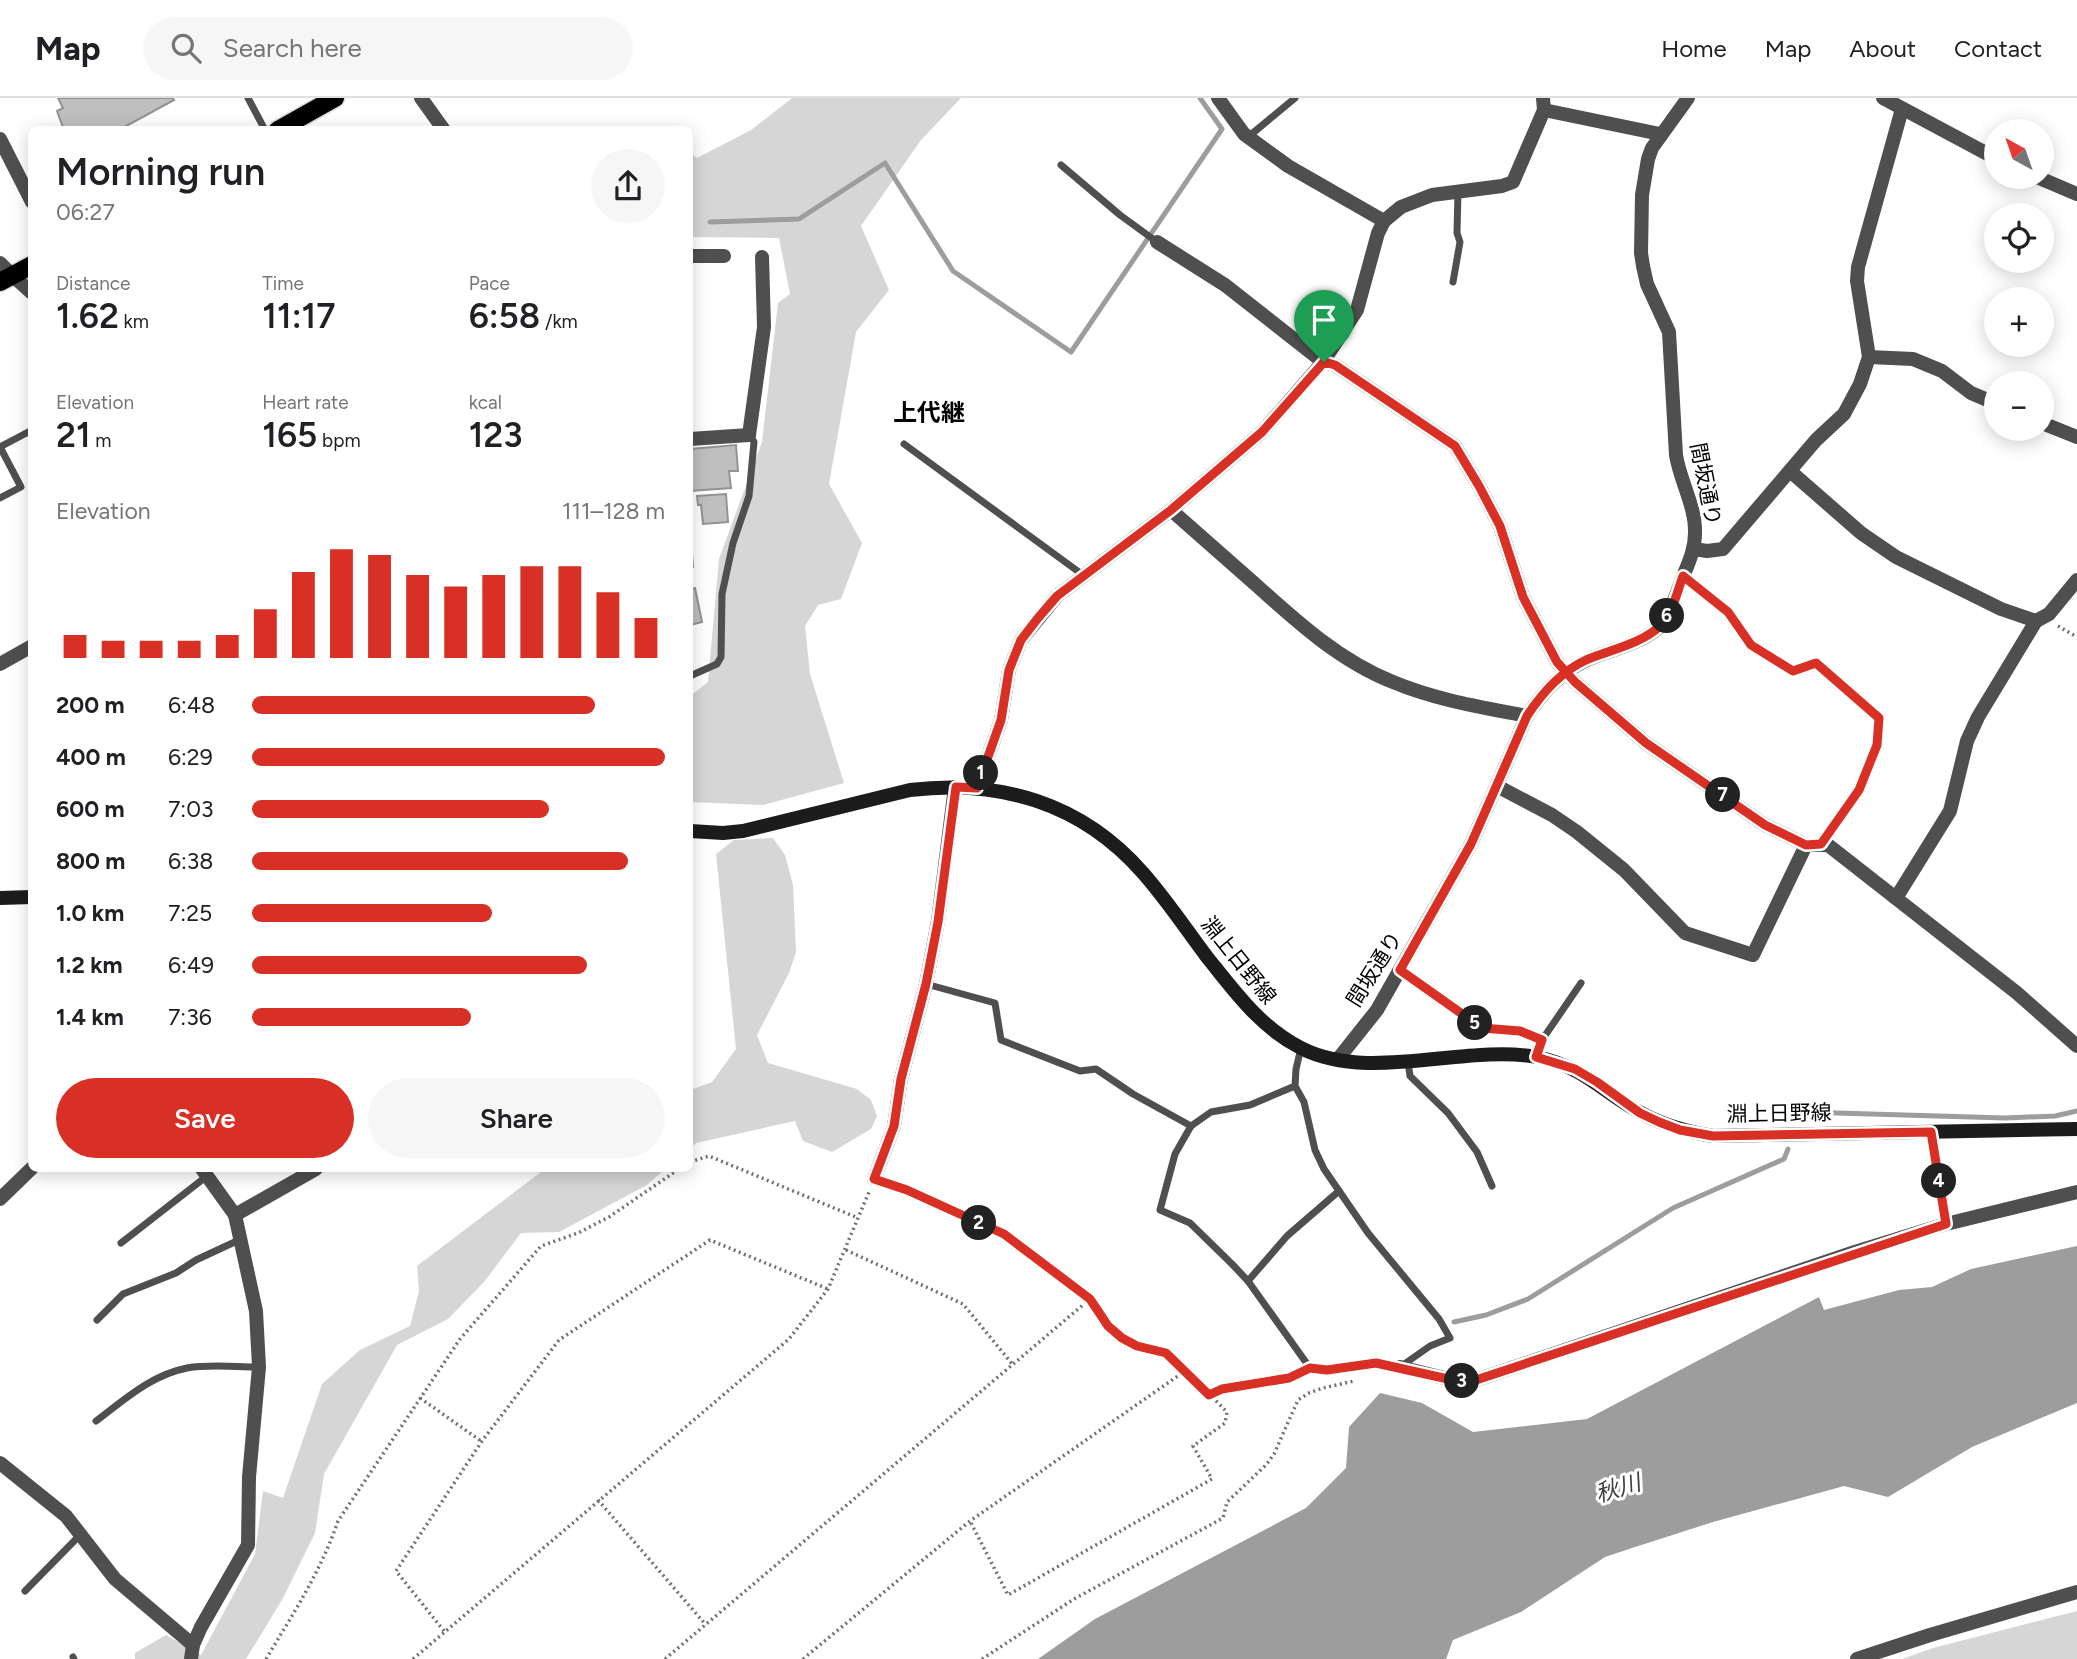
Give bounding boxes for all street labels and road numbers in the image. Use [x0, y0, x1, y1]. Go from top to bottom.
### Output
street label: 間坂通り [1686, 440, 1726, 528]
street label: 淵上日野線 [1196, 911, 1282, 1009]
street label: 間坂通り [1341, 927, 1407, 1011]
street label: 淵上日野線 [1726, 1100, 1832, 1126]

